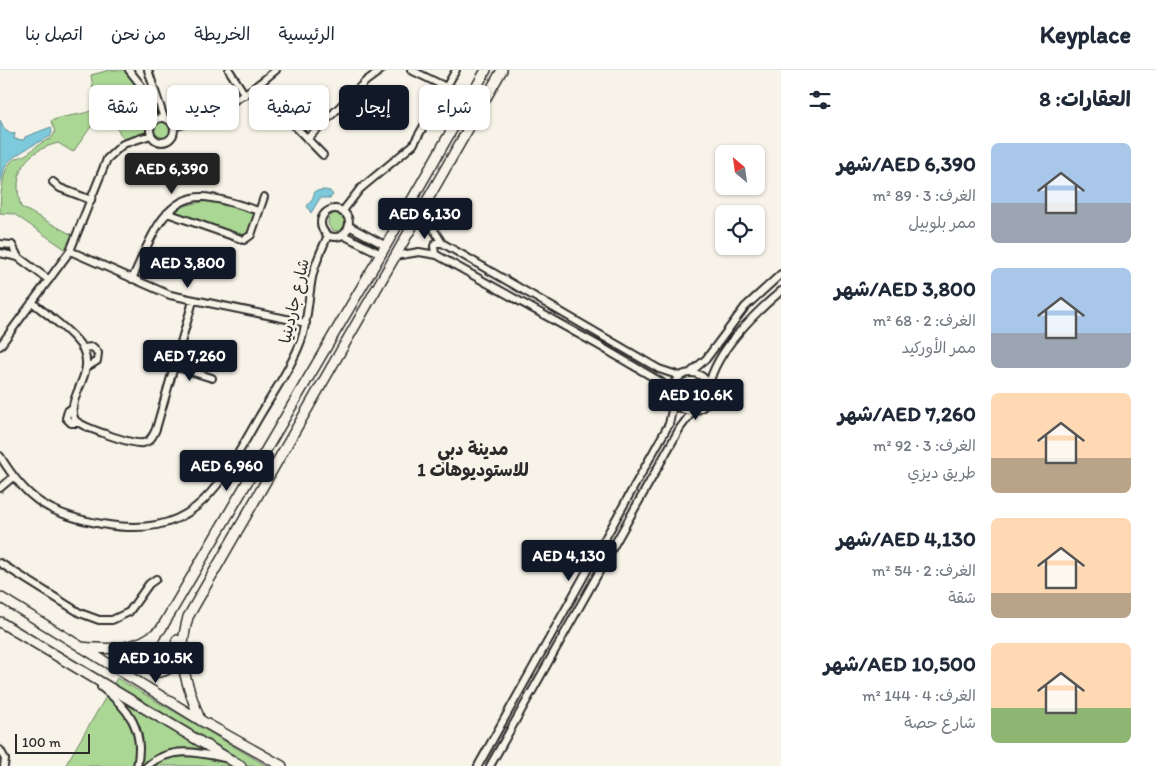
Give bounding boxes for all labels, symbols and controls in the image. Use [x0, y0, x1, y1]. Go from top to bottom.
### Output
text: Keyplace [1040, 20, 1131, 49]
text: اتصل بنا [25, 23, 83, 45]
text: من نحن [111, 23, 166, 45]
text: الخريطة [194, 23, 251, 45]
text: الرئيسية [279, 23, 335, 45]
chip: شقة [89, 85, 157, 130]
chip: جديد [167, 85, 239, 130]
chip: تصفية [249, 85, 329, 130]
chip: إيجار [339, 85, 409, 130]
chip: شراء [419, 85, 490, 130]
icon: filters [806, 86, 834, 114]
text: العقارات: 8 [1039, 86, 1131, 111]
north arrow [715, 145, 765, 195]
map controls [715, 145, 765, 255]
text: AED 6,390/شهر [837, 151, 976, 176]
pin: AED 6,390 [115, 152, 229, 195]
text: AED 6,390 [136, 159, 208, 178]
icon: home [1031, 163, 1091, 223]
text: الغرف: 3 · 89 m² [873, 186, 976, 205]
pin: AED 6,130 [368, 198, 482, 240]
text: AED 6,130 [389, 204, 461, 223]
button: locate [715, 205, 765, 255]
text: ممر بلوبيل [908, 213, 976, 232]
pin: AED 3,800 [131, 246, 245, 289]
text: AED 3,800 [151, 253, 225, 272]
street label: شارع جاردينيا [275, 257, 315, 346]
text: AED 3,800/شهر [835, 276, 976, 301]
icon: home [1031, 288, 1091, 348]
text: الغرف: 2 · 68 m² [873, 311, 976, 330]
text: ممر الأوركيد [902, 338, 976, 357]
pin: AED 7,260 [133, 340, 247, 382]
text: AED 7,260 [154, 346, 226, 365]
pin: AED 10.6K [639, 378, 753, 421]
text: AED 10.6K [659, 385, 733, 404]
text: AED 7,260/شهر [838, 401, 976, 426]
icon: home [1031, 413, 1091, 473]
text: الغرف: 3 · 92 m² [873, 436, 976, 455]
district label: مدينة دبي للاستوديوهات 1 [417, 438, 529, 482]
pin: AED 6,960 [170, 450, 284, 492]
text: AED 6,960 [191, 456, 263, 475]
text: طريق ديزي [908, 463, 976, 482]
text: AED 4,130/شهر [837, 526, 976, 551]
icon: home [1031, 538, 1091, 598]
pin: AED 4,130 [512, 540, 626, 582]
text: AED 4,130 [533, 546, 605, 565]
text: الغرف: 2 · 54 m² [872, 561, 976, 580]
text: شقة [948, 588, 976, 607]
pin: AED 10.5K [99, 642, 213, 684]
text: AED 10.5K [119, 648, 193, 667]
text: AED 10,500/شهر [824, 651, 976, 676]
icon: home [1031, 663, 1091, 723]
text: الغرف: 4 · 144 m² [862, 686, 976, 705]
text: شارع حصة [904, 713, 976, 732]
scale bar [15, 731, 90, 754]
text: 100 m [22, 734, 61, 751]

